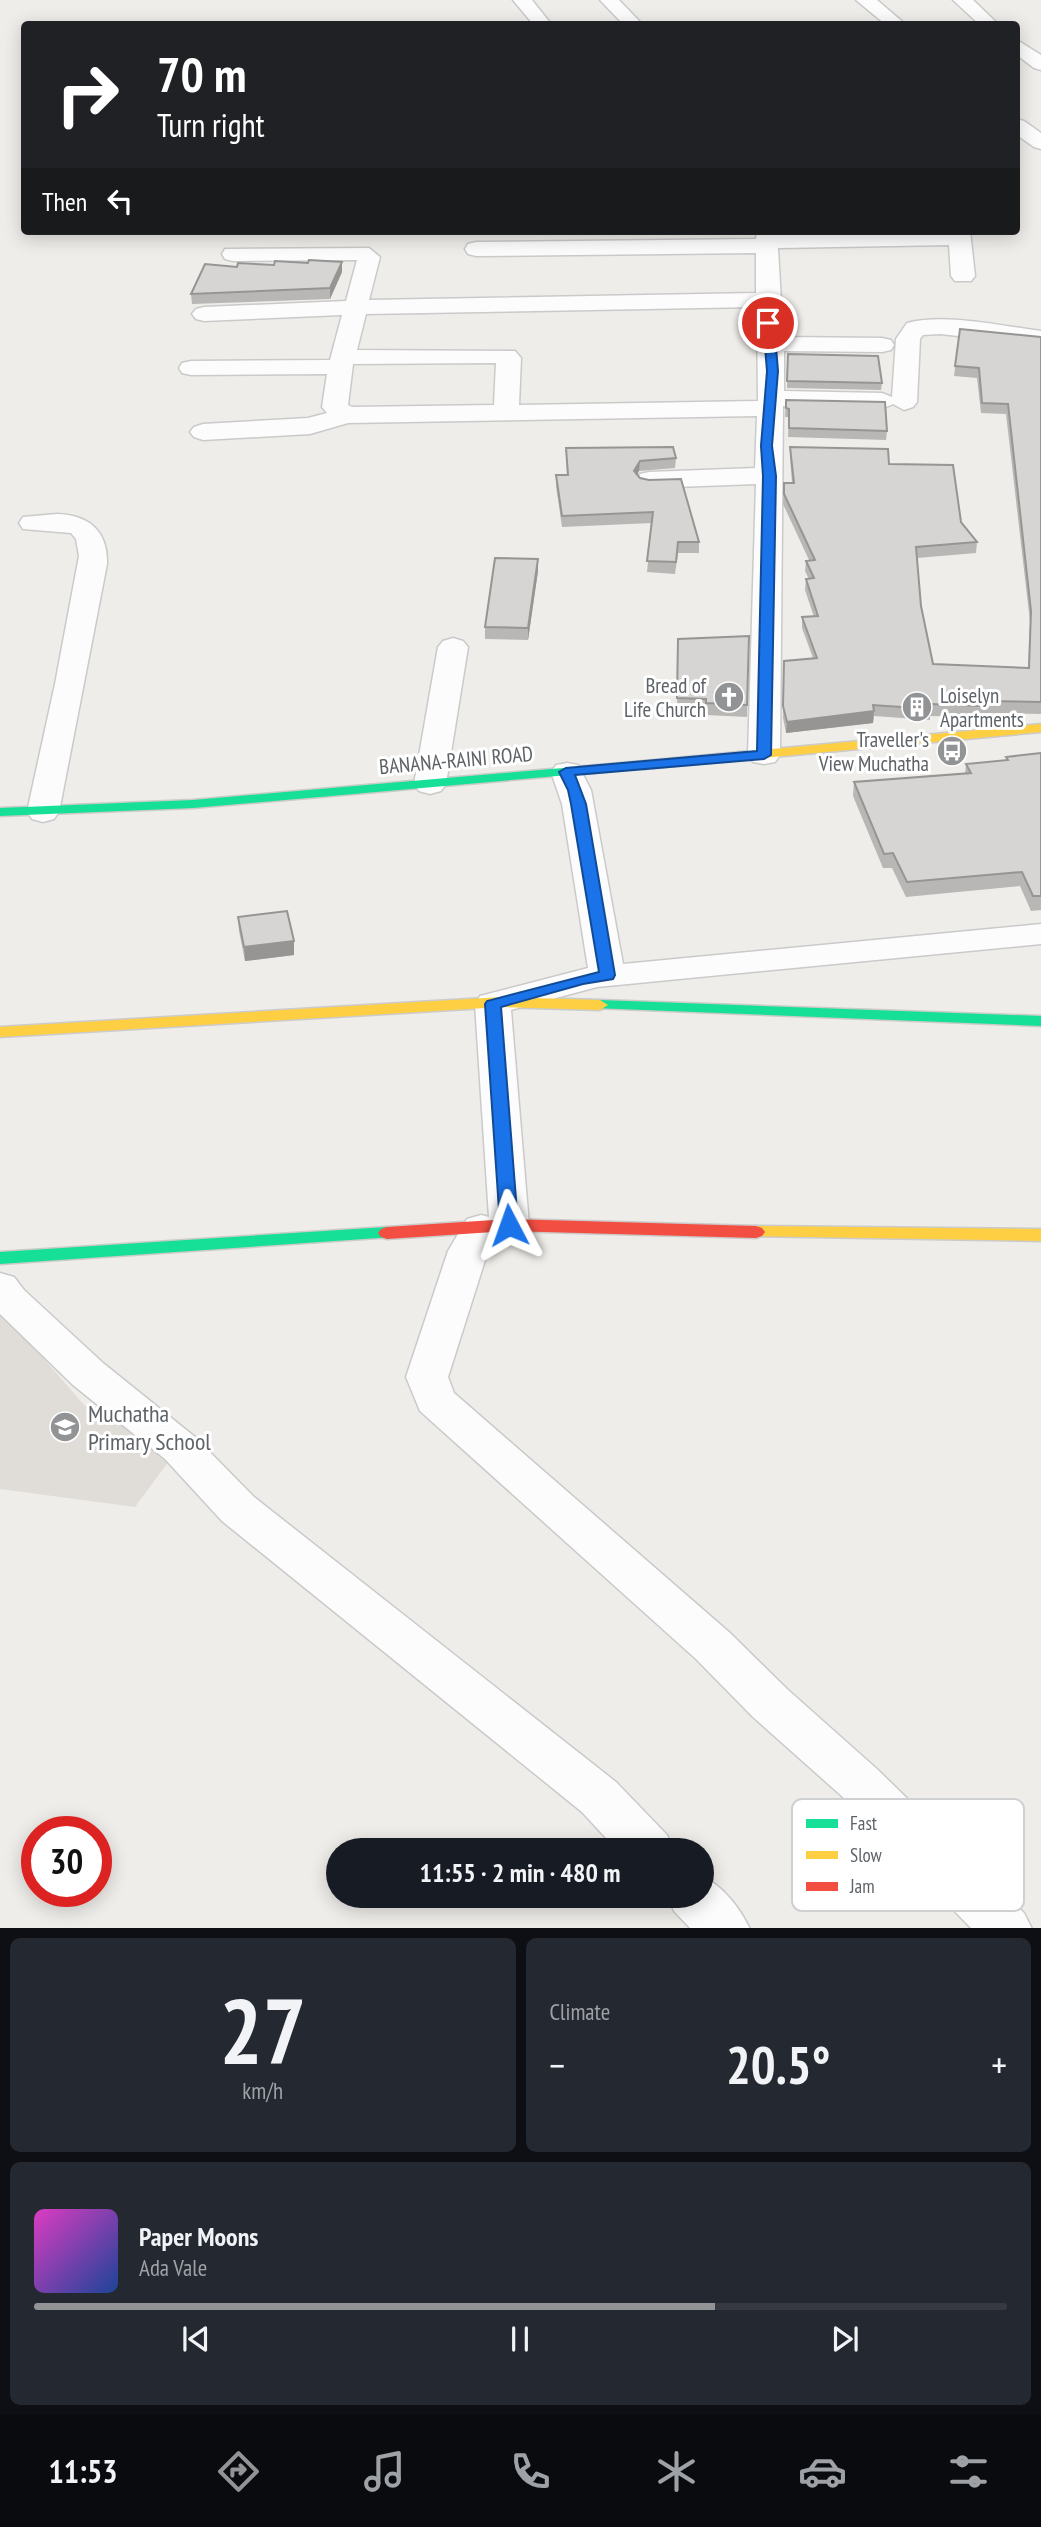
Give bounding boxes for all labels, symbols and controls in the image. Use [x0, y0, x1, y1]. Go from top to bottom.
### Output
text: 70 m [157, 42, 246, 106]
icon: right [42, 49, 133, 140]
text: Turn right [157, 104, 265, 146]
icon: left [101, 182, 139, 220]
text: Then [42, 185, 87, 218]
pin [738, 293, 798, 353]
icon: arrive [749, 304, 787, 342]
place label: Bread of Life Church [624, 672, 707, 723]
church icon: Bread of Life Church [712, 680, 746, 714]
place label: Loiselyn Apartments [940, 682, 1024, 733]
building icon: Loiselyn Apartments [900, 690, 934, 724]
place label: Traveller's View Muchatha [818, 726, 929, 777]
bus stop icon: Traveller's View Muchatha [935, 734, 969, 768]
street label: BANANA-RAINI ROAD [378, 740, 534, 780]
position arrow [472, 1188, 546, 1262]
place label: Muchatha Primary School [88, 1398, 211, 1457]
school or university icon: Muchatha Primary School [48, 1410, 82, 1444]
legend [792, 1799, 1024, 1911]
text: Fast [850, 1811, 878, 1835]
speed limit sign: 30 [21, 1816, 112, 1907]
text: Slow [850, 1843, 883, 1867]
text: 11:55 · 2 min · 480 m [420, 1856, 620, 1889]
text: Jam [849, 1874, 875, 1898]
text: 27 [219, 1971, 306, 2089]
text: Climate [550, 1997, 610, 2026]
text: 20.5° [726, 2031, 831, 2098]
text: − [550, 2040, 565, 2089]
text: + [991, 2040, 1007, 2089]
text: km/h [242, 2076, 283, 2105]
text: Paper Moons [139, 2220, 258, 2253]
text: Ada Vale [139, 2253, 207, 2282]
icon: previous [177, 2320, 215, 2358]
icon: pause [501, 2320, 539, 2358]
icon: next [826, 2320, 864, 2358]
icon: directions [214, 2447, 263, 2496]
icon: music [360, 2447, 409, 2496]
icon: phone [506, 2447, 555, 2496]
icon: climate [652, 2447, 701, 2496]
icon: car [798, 2447, 847, 2496]
icon: filters [944, 2447, 993, 2496]
text: 11:53 [48, 2450, 118, 2492]

